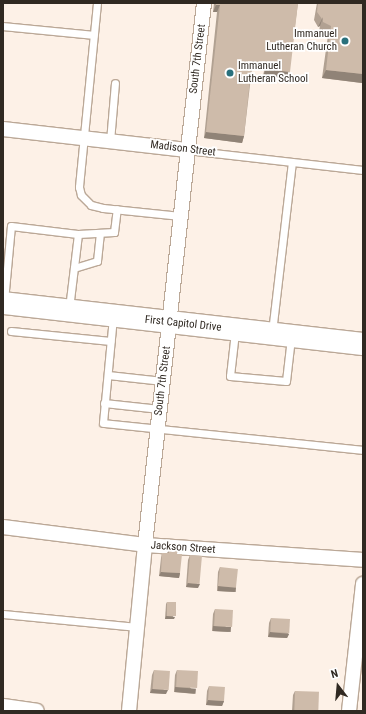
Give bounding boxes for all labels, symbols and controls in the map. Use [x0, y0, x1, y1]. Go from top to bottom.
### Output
street label: South 7th Street [187, 23, 209, 95]
place label: Immanuel Lutheran Church [266, 28, 337, 54]
marker: Immanuel Lutheran Church [340, 36, 350, 46]
place label: Immanuel Lutheran School [238, 60, 308, 86]
marker: Immanuel Lutheran School [225, 68, 235, 78]
street label: Madison Street [150, 138, 216, 160]
street label: First Capitol Drive [144, 313, 222, 335]
street label: South 7th Street [152, 345, 174, 417]
street label: Jackson Street [150, 539, 216, 557]
north arrow [318, 666, 358, 706]
text: N [330, 667, 340, 681]

